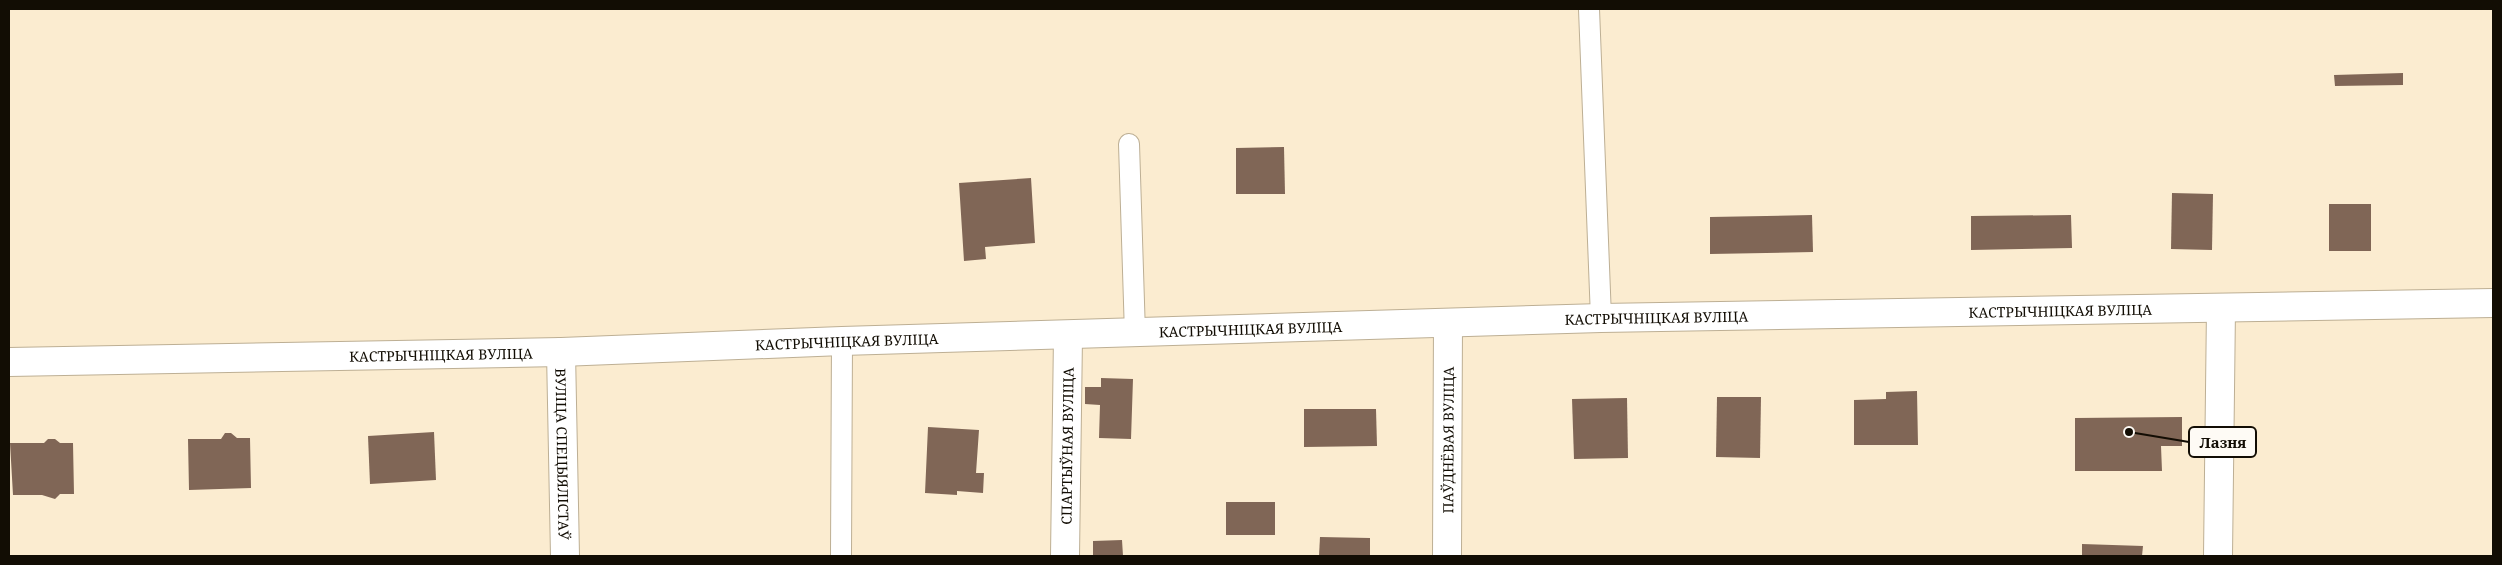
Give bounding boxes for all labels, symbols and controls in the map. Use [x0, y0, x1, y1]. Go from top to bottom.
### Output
street label: КАСТРЫЧНІЦКАЯ ВУЛІЦА [1968, 299, 2152, 321]
street label: КАСТРЫЧНІЦКАЯ ВУЛІЦА [1564, 306, 1748, 329]
street label: КАСТРЫЧНІЦКАЯ ВУЛІЦА [1158, 316, 1343, 341]
street label: КАСТРЫЧНІЦКАЯ ВУЛІЦА [755, 329, 939, 354]
street label: КАСТРЫЧНІЦКАЯ ВУЛІЦА [349, 343, 533, 365]
street label: ПАЎДНЁВАЯ ВУЛІЦА [1438, 366, 1457, 514]
street label: СПАРТЫЎНАЯ ВУЛІЦА [1056, 367, 1077, 525]
street label: ВУЛІЦА СПЕЦЫЯЛІСТАЎ [552, 368, 574, 541]
callout: Лазня [2189, 427, 2256, 457]
text: Лазня [2199, 432, 2247, 452]

